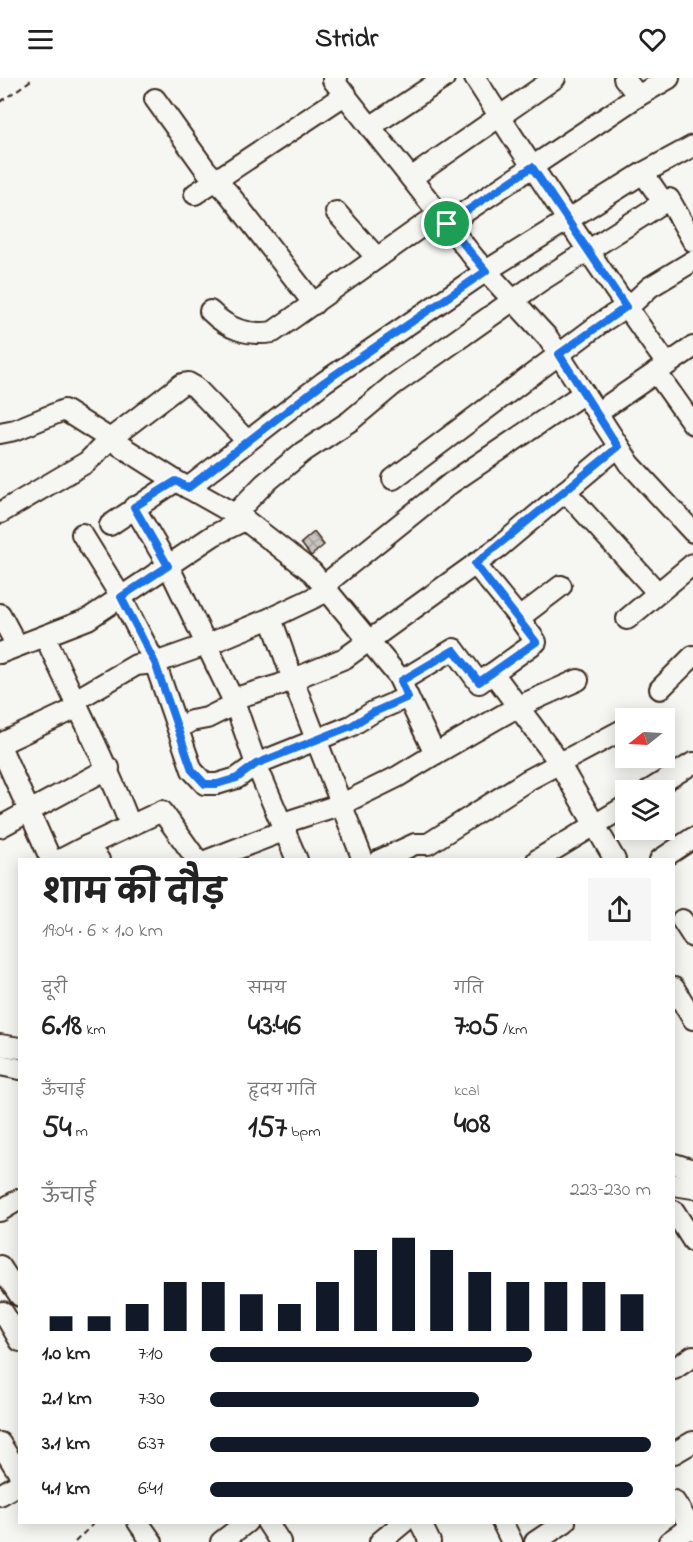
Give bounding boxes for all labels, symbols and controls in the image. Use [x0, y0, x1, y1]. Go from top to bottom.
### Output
text: Stridr [315, 20, 378, 59]
icon: menu [24, 23, 57, 56]
icon: heart [636, 23, 669, 56]
pin [421, 198, 472, 249]
icon: arrive [430, 207, 463, 240]
north arrow [615, 708, 675, 768]
map controls [615, 708, 675, 840]
button: layers [615, 780, 675, 840]
text: शाम की दौड़ [42, 870, 226, 918]
button: share [588, 878, 651, 941]
text: 19:04 · 6 × 1.0 km [42, 917, 163, 946]
text: दूरी [42, 977, 67, 1001]
text: समय [248, 977, 286, 1001]
text: गति [454, 977, 483, 1001]
text: 6.18 [42, 1005, 82, 1049]
text: 43:46 [248, 1005, 301, 1049]
text: 7:05 [454, 1005, 499, 1049]
text: km [82, 1018, 106, 1042]
text: /km [499, 1018, 527, 1042]
text: ऊँचाई [42, 1079, 85, 1103]
text: हृदय गति [248, 1079, 316, 1103]
text: kcal [454, 1079, 479, 1103]
text: 408 [454, 1103, 491, 1147]
text: 54 [42, 1107, 72, 1151]
text: 157 [248, 1107, 287, 1151]
text: m [72, 1120, 88, 1144]
text: bpm [287, 1120, 321, 1144]
text: 223–230 m [570, 1176, 651, 1205]
text: ऊँचाई [42, 1183, 96, 1212]
text: 1.0 km [42, 1340, 90, 1369]
text: 7:10 [138, 1340, 163, 1369]
text: 2.1 km [42, 1385, 92, 1414]
text: 7:30 [138, 1385, 165, 1414]
text: 3.1 km [42, 1430, 90, 1459]
text: 6:37 [138, 1430, 165, 1459]
text: 4.1 km [42, 1475, 90, 1504]
text: 6:41 [138, 1475, 163, 1504]

